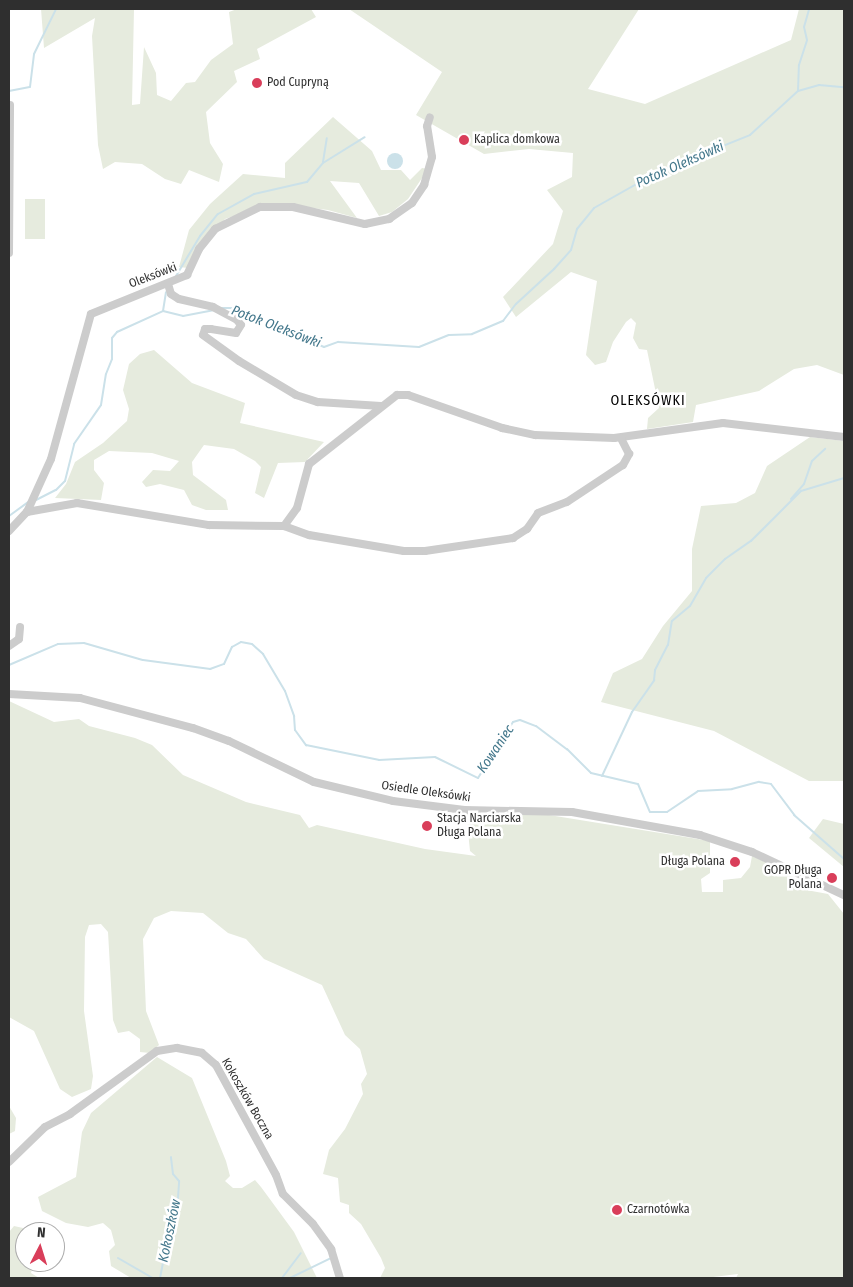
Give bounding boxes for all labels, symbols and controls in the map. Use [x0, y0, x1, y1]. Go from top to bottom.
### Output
place label: Pod Cupryną [267, 76, 329, 90]
marker: Pod Cupryną [251, 77, 263, 89]
place label: Kaplica domkowa [474, 133, 560, 147]
marker: Kaplica domkowa [458, 134, 470, 146]
water label: Potok Oleksówki [633, 138, 727, 192]
street label: Oleksówki [127, 260, 179, 292]
water label: Potok Oleksówki [229, 302, 323, 352]
district label: OLEKSÓWKI [609, 393, 687, 409]
water label: Kowaniec [474, 722, 518, 776]
street label: Osiedle Oleksówki [380, 779, 472, 805]
place label: Stacja Narciarska Długa Polana [437, 812, 521, 840]
marker: Stacja Narciarska Długa Polana [421, 820, 433, 832]
place label: Długa Polana [661, 855, 725, 869]
marker: Długa Polana [729, 856, 741, 868]
place label: GOPR Długa Polana [764, 864, 822, 892]
marker: GOPR Długa Polana [826, 872, 838, 884]
street label: Kokoszków Boczna [218, 1056, 276, 1142]
water label: Kokoszków [155, 1198, 185, 1264]
place label: Czarnotówka [627, 1203, 690, 1217]
marker: Czarnotówka [611, 1204, 623, 1216]
north arrow [15, 1222, 65, 1272]
text: N [36, 1224, 46, 1241]

